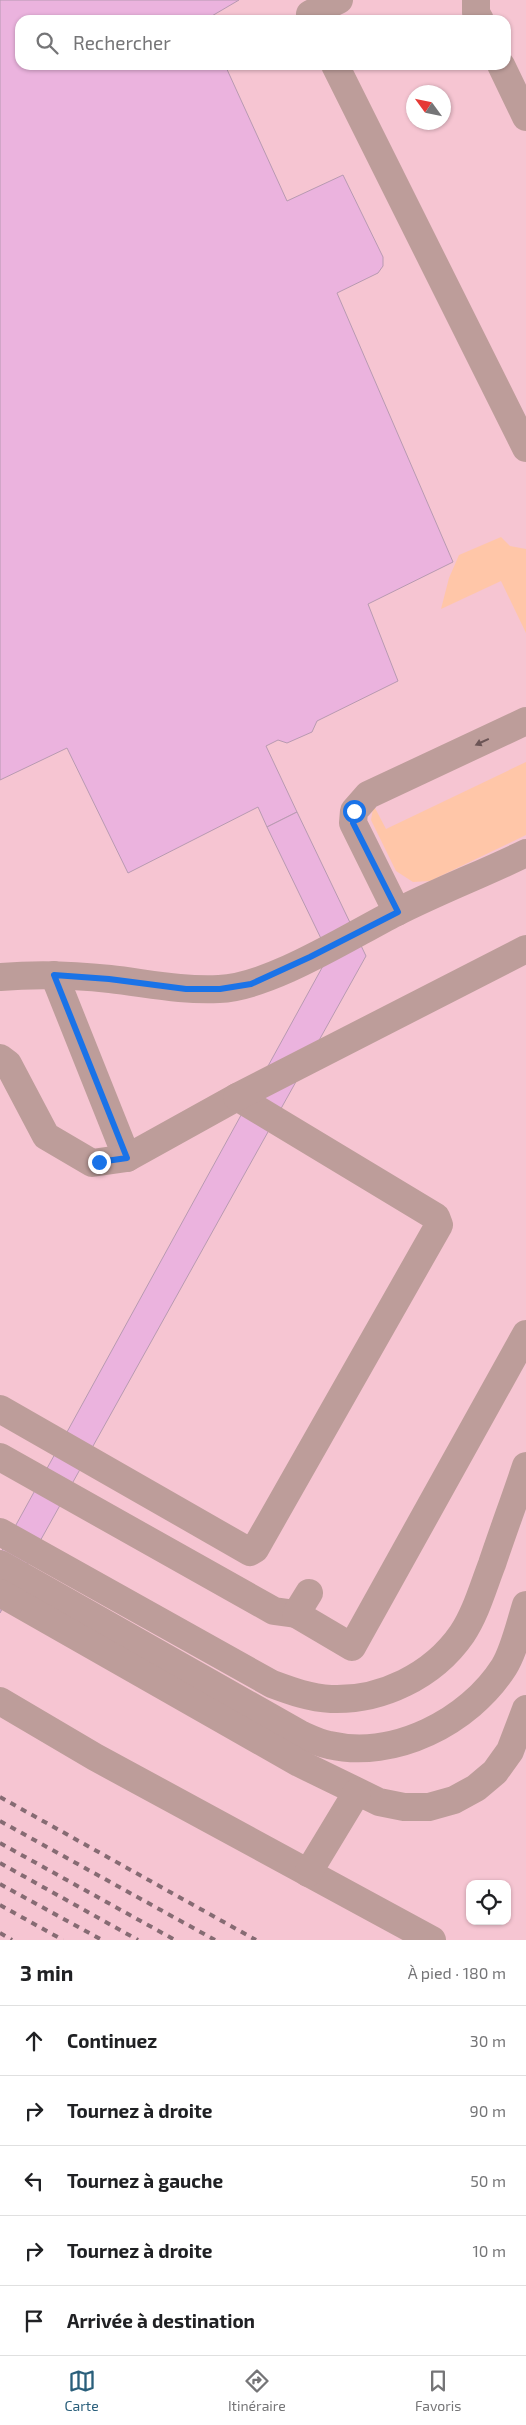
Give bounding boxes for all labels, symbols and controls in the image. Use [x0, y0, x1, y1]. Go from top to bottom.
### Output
search box [15, 15, 511, 70]
icon: search [33, 29, 61, 57]
text: Rechercher [73, 31, 171, 54]
north arrow [406, 85, 451, 130]
one-way arrow [475, 738, 489, 746]
route start [343, 800, 366, 823]
route end [88, 1151, 111, 1174]
map controls [466, 1880, 511, 1925]
button: locate [466, 1880, 511, 1925]
text: 3 min [20, 1960, 73, 1985]
text: À pied · 180 m [408, 1963, 506, 1982]
icon: ahead [20, 2027, 48, 2055]
text: Continuez [67, 2029, 157, 2052]
text: 30 m [470, 2031, 506, 2050]
icon: right [20, 2097, 48, 2125]
text: Tournez à droite [67, 2099, 213, 2122]
text: 90 m [470, 2101, 506, 2120]
icon: left [20, 2167, 48, 2195]
text: Tournez à gauche [67, 2169, 223, 2192]
text: 50 m [470, 2171, 506, 2190]
icon: right [20, 2237, 48, 2265]
text: Tournez à droite [67, 2239, 213, 2262]
text: 10 m [472, 2241, 506, 2260]
icon: arrive [20, 2307, 48, 2335]
text: Arrivée à destination [67, 2309, 255, 2332]
tab: Carte [65, 2367, 99, 2414]
tab: Itinéraire [228, 2367, 286, 2414]
tab: Favoris [415, 2367, 461, 2414]

